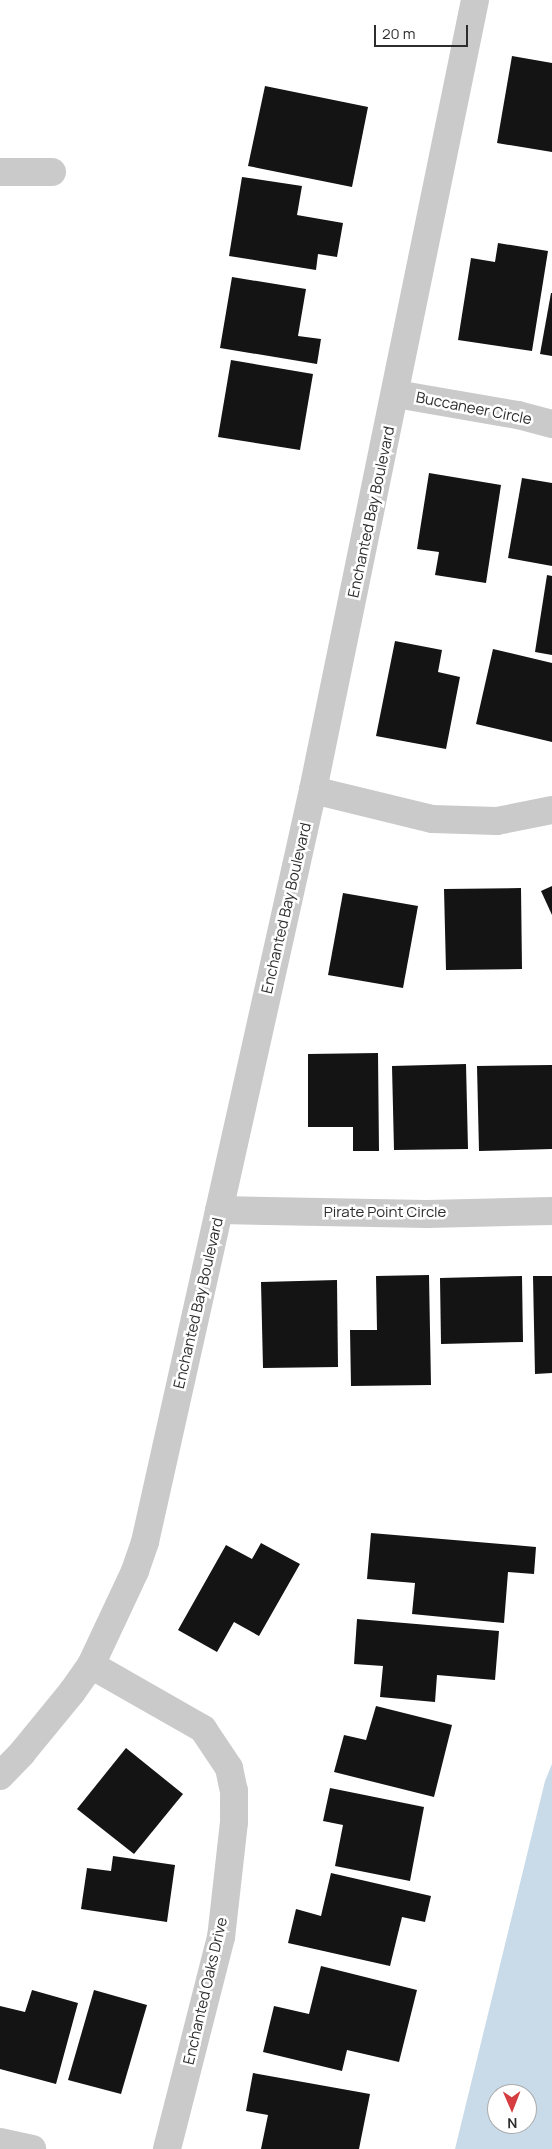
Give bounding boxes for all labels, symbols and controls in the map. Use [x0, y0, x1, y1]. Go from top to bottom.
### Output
scale bar [377, 15, 471, 47]
text: 20 m [382, 23, 415, 44]
street label: Buccaneer Circle [415, 388, 533, 428]
street label: Enchanted Bay Boulevard [344, 425, 398, 599]
street label: Enchanted Bay Boulevard [258, 821, 314, 995]
street label: Pirate Point Circle [324, 1203, 446, 1221]
street label: Enchanted Bay Boulevard [170, 1216, 226, 1390]
street label: Enchanted Oaks Drive [179, 1916, 231, 2066]
north arrow [487, 2084, 537, 2134]
text: N [507, 2114, 517, 2133]

